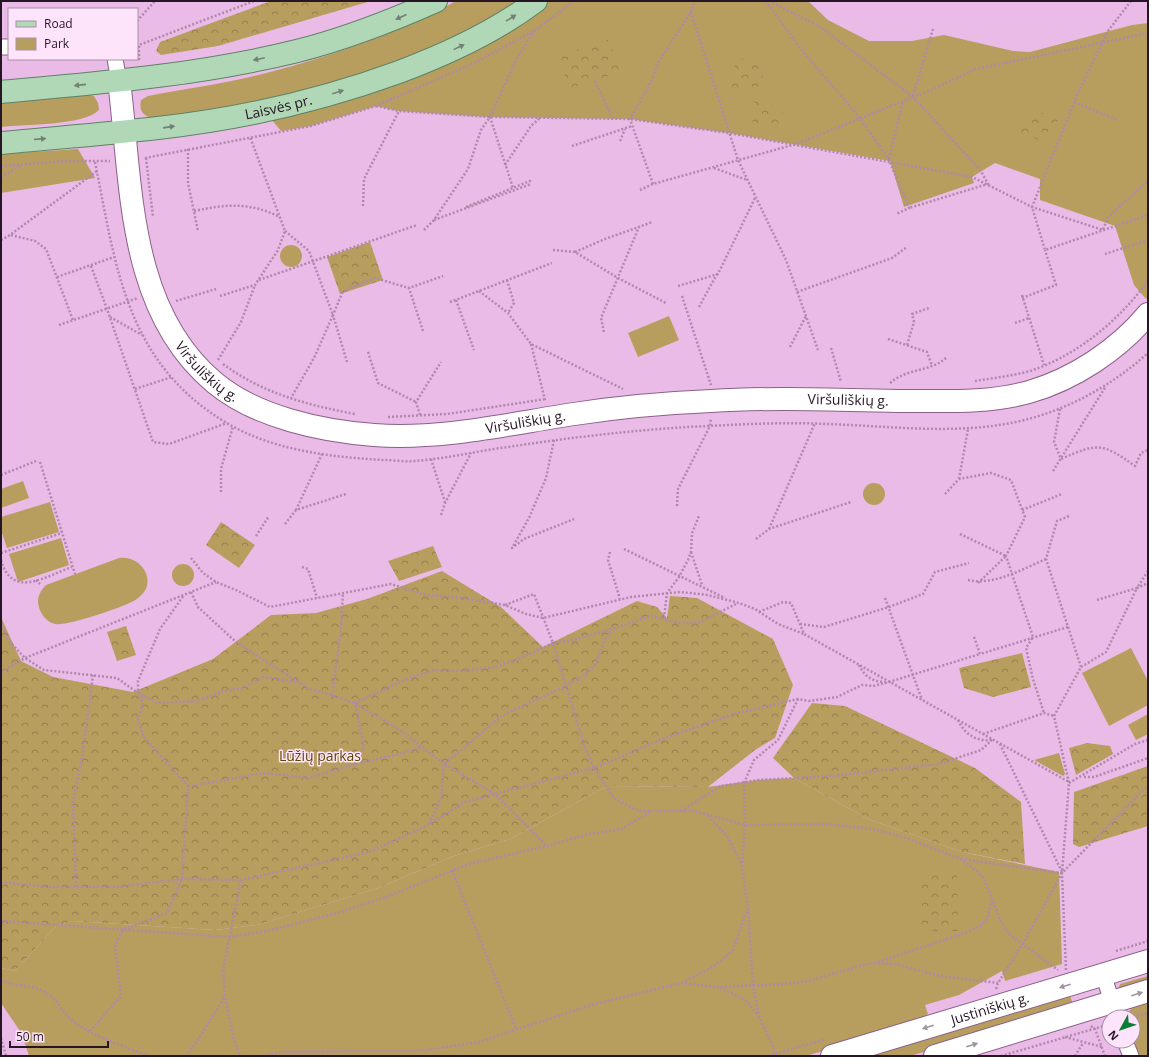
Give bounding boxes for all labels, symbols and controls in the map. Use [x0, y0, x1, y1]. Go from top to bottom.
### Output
legend [8, 8, 138, 60]
one-way arrow [395, 14, 406, 20]
one-way arrow [505, 14, 517, 21]
text: Road [44, 15, 73, 32]
text: Park [44, 35, 70, 52]
one-way arrow [453, 44, 465, 50]
one-way arrow [253, 57, 265, 63]
one-way arrow [74, 82, 86, 88]
one-way arrow [332, 89, 344, 95]
street label: Laisvės pr. [243, 90, 314, 124]
one-way arrow [163, 124, 175, 130]
one-way arrow [34, 136, 46, 142]
street label: Viršuliškių g. [171, 337, 242, 406]
street label: Viršuliškių g. [808, 389, 889, 410]
street label: Viršuliškių g. [484, 405, 567, 437]
park label: Lūžių parkas [279, 746, 361, 765]
one-way arrow [1059, 983, 1071, 989]
street label: Justiniškių g. [947, 987, 1031, 1029]
one-way arrow [1131, 991, 1143, 997]
north arrow [1101, 1009, 1141, 1049]
scale bar [10, 1023, 108, 1049]
one-way arrow [921, 1024, 933, 1030]
text: N [1104, 1027, 1122, 1044]
text: 50 m [16, 1028, 44, 1045]
one-way arrow [967, 1042, 979, 1048]

